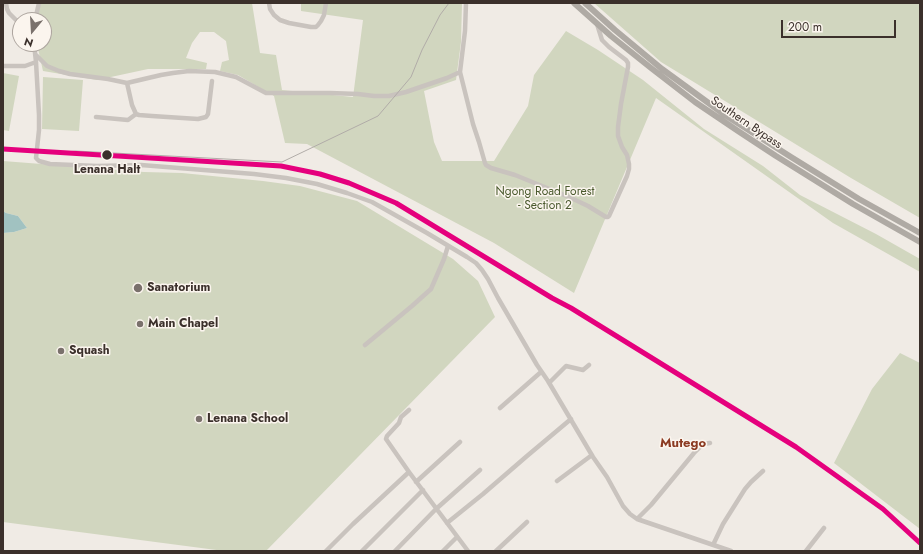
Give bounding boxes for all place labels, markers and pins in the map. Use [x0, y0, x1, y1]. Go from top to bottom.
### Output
marker: Lenana Halt [100, 148, 114, 162]
place label: Lenana Halt [74, 163, 140, 177]
place label: Sanatorium [147, 281, 210, 295]
marker: Sanatorium [132, 282, 144, 294]
place label: Main Chapel [148, 317, 218, 331]
marker: Main Chapel [135, 319, 145, 329]
place label: Squash [69, 344, 110, 358]
marker: Squash [56, 346, 66, 356]
place label: Lenana School [207, 412, 288, 426]
marker: Lenana School [194, 414, 204, 424]

